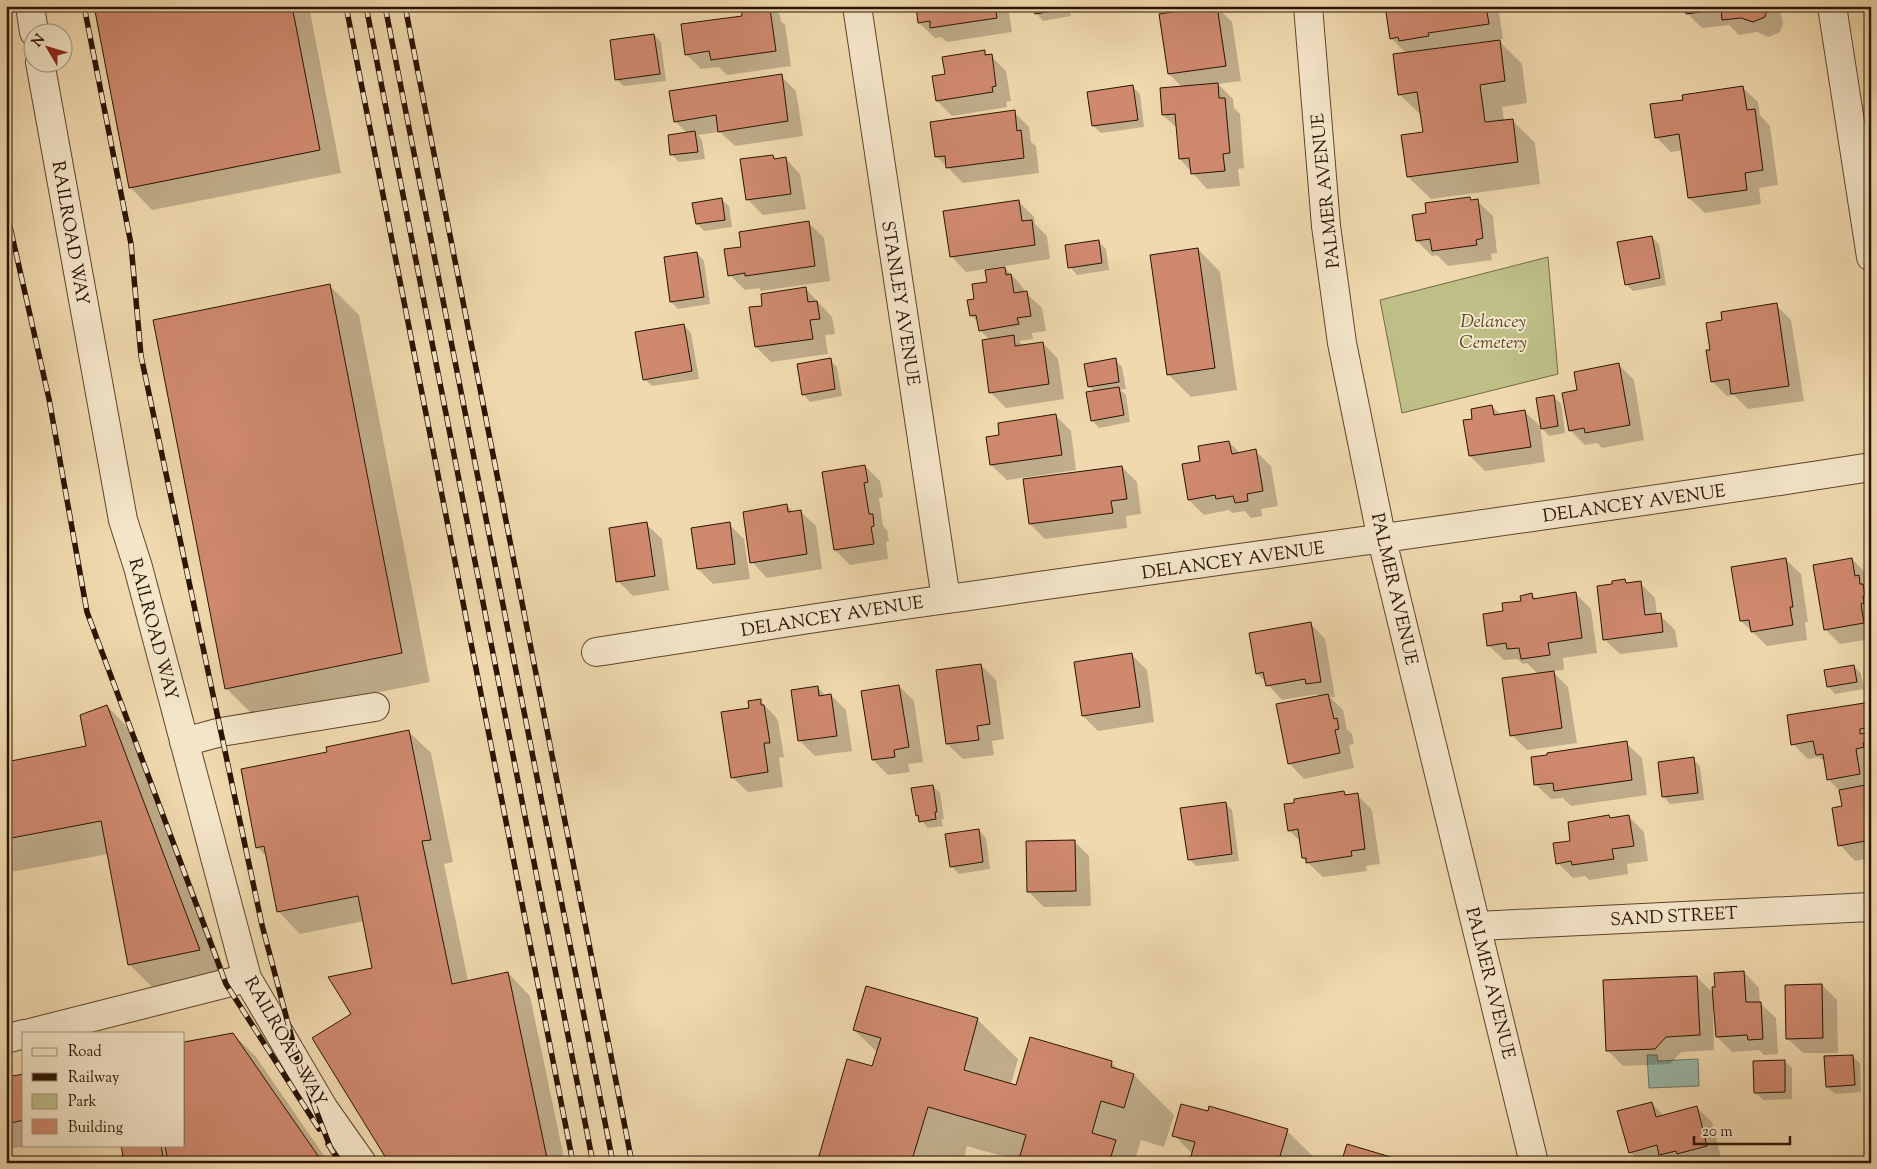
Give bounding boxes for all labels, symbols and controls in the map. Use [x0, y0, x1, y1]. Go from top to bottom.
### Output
north arrow [22, 22, 72, 72]
text: N [28, 31, 51, 52]
street label: PALMER AVENUE [1306, 112, 1348, 269]
street label: RAILROAD WAY [44, 159, 95, 308]
street label: STANLEY AVENUE [873, 219, 925, 388]
park label: Delancey Cemetery [1459, 310, 1527, 357]
street label: DELANCEY AVENUE [1541, 479, 1728, 531]
street label: PALMER AVENUE [1363, 511, 1423, 668]
street label: DELANCEY AVENUE [1140, 536, 1327, 588]
street label: RAILROAD WAY [121, 556, 184, 704]
street label: DELANCEY AVENUE [739, 591, 926, 645]
street label: SAND STREET [1610, 902, 1739, 934]
street label: PALMER AVENUE [1458, 905, 1521, 1062]
street label: RAILROAD WAY [236, 972, 332, 1112]
legend [22, 1032, 185, 1146]
text: Road [68, 1042, 102, 1063]
text: Railway [68, 1068, 120, 1089]
text: Park [68, 1092, 97, 1113]
scale bar [1694, 1114, 1791, 1146]
text: Building [68, 1118, 123, 1139]
text: 20 m [1702, 1122, 1733, 1143]

